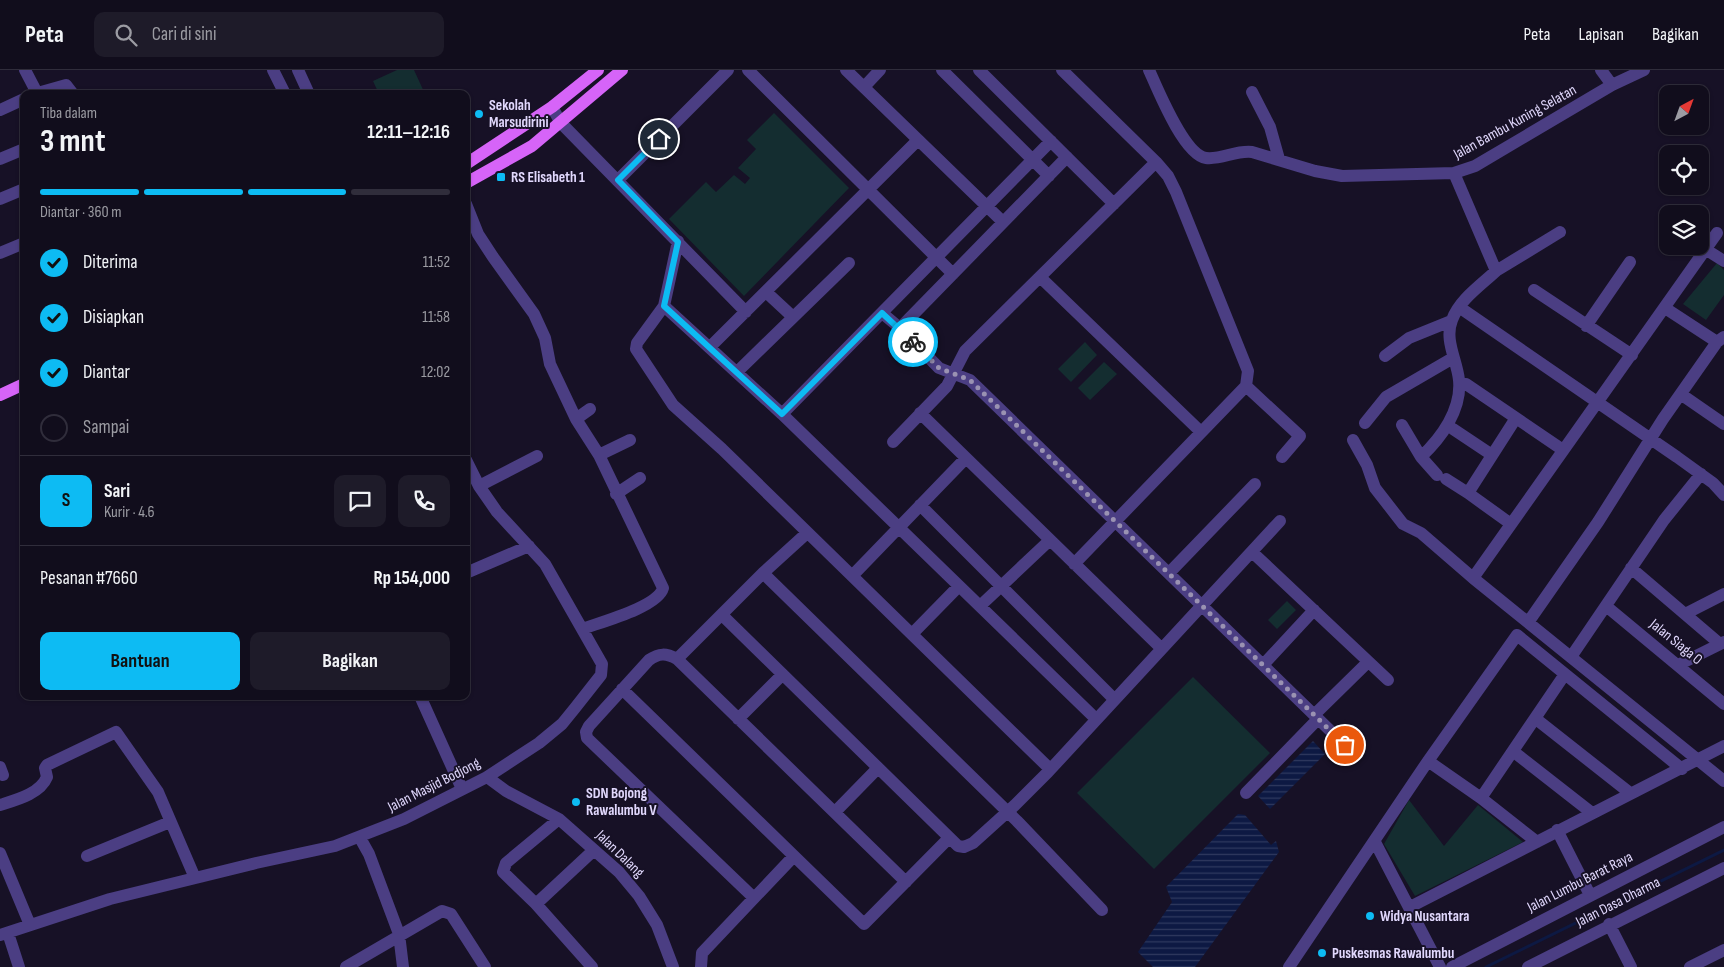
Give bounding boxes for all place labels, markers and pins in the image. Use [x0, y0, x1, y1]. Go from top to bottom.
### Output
place label: Sekolah Marsudirini [489, 96, 548, 132]
marker: Sekolah Marsudirini [473, 108, 485, 120]
pin [638, 118, 680, 160]
place label: RS Elisabeth 1 [511, 168, 585, 187]
marker: RS Elisabeth 1 [495, 171, 507, 183]
pin [1324, 724, 1366, 766]
place label: SDN Bojong Rawalumbu V [586, 784, 657, 820]
marker: SDN Bojong Rawalumbu V [570, 796, 582, 808]
place label: Widya Nusantara [1380, 907, 1469, 926]
marker: Widya Nusantara [1364, 910, 1376, 922]
place label: Puskesmas Rawalumbu [1332, 944, 1454, 963]
marker: Puskesmas Rawalumbu [1316, 947, 1328, 959]

